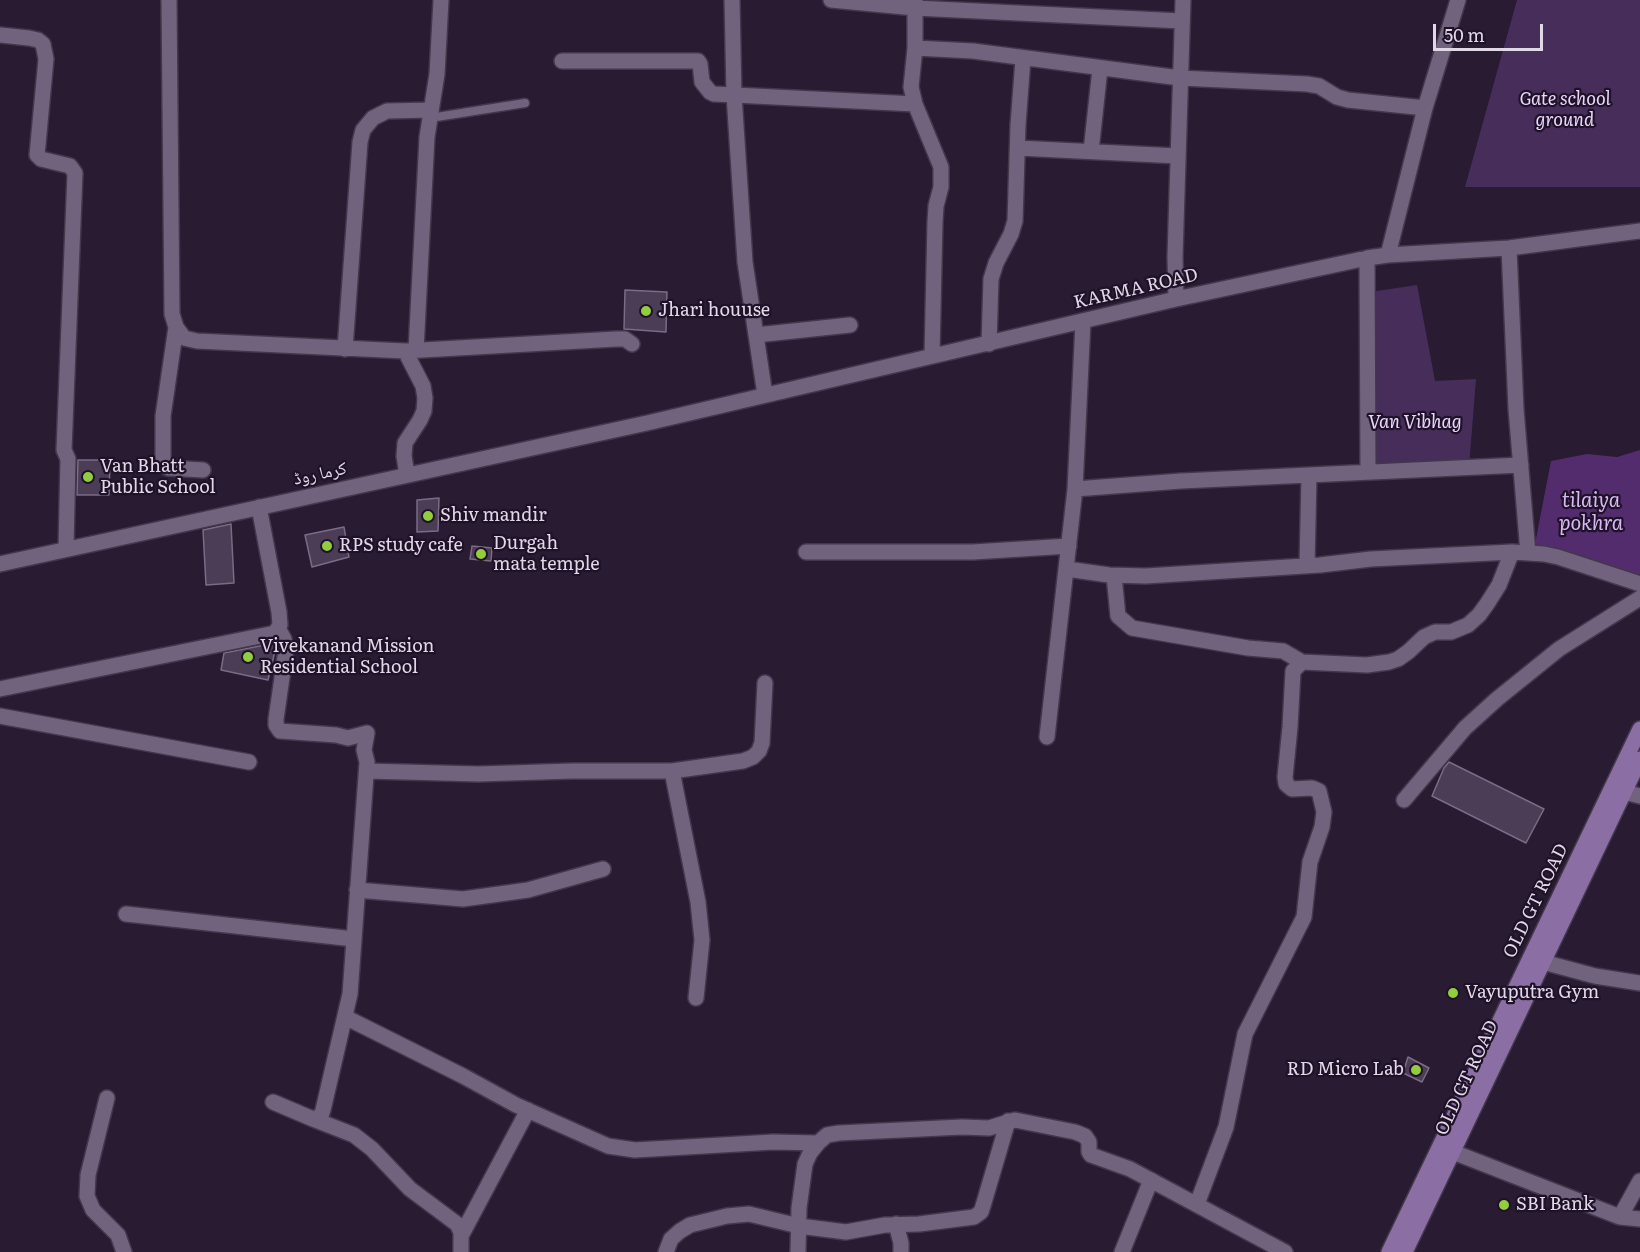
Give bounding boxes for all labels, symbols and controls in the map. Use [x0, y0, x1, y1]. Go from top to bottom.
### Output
scale bar [1436, 12, 1546, 50]
text: 50 m [1444, 21, 1485, 48]
park label: Gate school ground [1519, 89, 1611, 132]
street label: KARMA ROAD [1072, 264, 1200, 314]
place label: Jhari houuse [658, 300, 770, 322]
marker: Jhari houuse [639, 304, 653, 318]
park label: Van Vibhag [1368, 412, 1462, 434]
place label: Van Bhatt Public School [100, 456, 215, 498]
street label: کرما روڈ [291, 458, 349, 490]
marker: Van Bhatt Public School [81, 470, 95, 484]
water label: tilaiya pokhra [1559, 489, 1623, 536]
place label: Shiv mandir [440, 505, 547, 527]
marker: Shiv mandir [421, 509, 435, 523]
place label: Durgah mata temple [493, 533, 600, 576]
place label: RPS study cafe [339, 535, 463, 557]
marker: RPS study cafe [320, 539, 334, 553]
marker: Durgah mata temple [474, 547, 488, 561]
place label: Vivekanand Mission Residential School [260, 636, 435, 678]
marker: Vivekanand Mission Residential School [241, 650, 255, 664]
street label: OLD GT ROAD [1499, 840, 1573, 962]
place label: Vayuputra Gym [1465, 982, 1599, 1004]
marker: Vayuputra Gym [1446, 986, 1460, 1000]
street label: OLD GT ROAD [1431, 1017, 1503, 1139]
place label: RD Micro Lab [1287, 1059, 1404, 1081]
marker: RD Micro Lab [1409, 1063, 1423, 1077]
place label: SBI Bank [1516, 1194, 1594, 1216]
marker: SBI Bank [1497, 1198, 1511, 1212]

